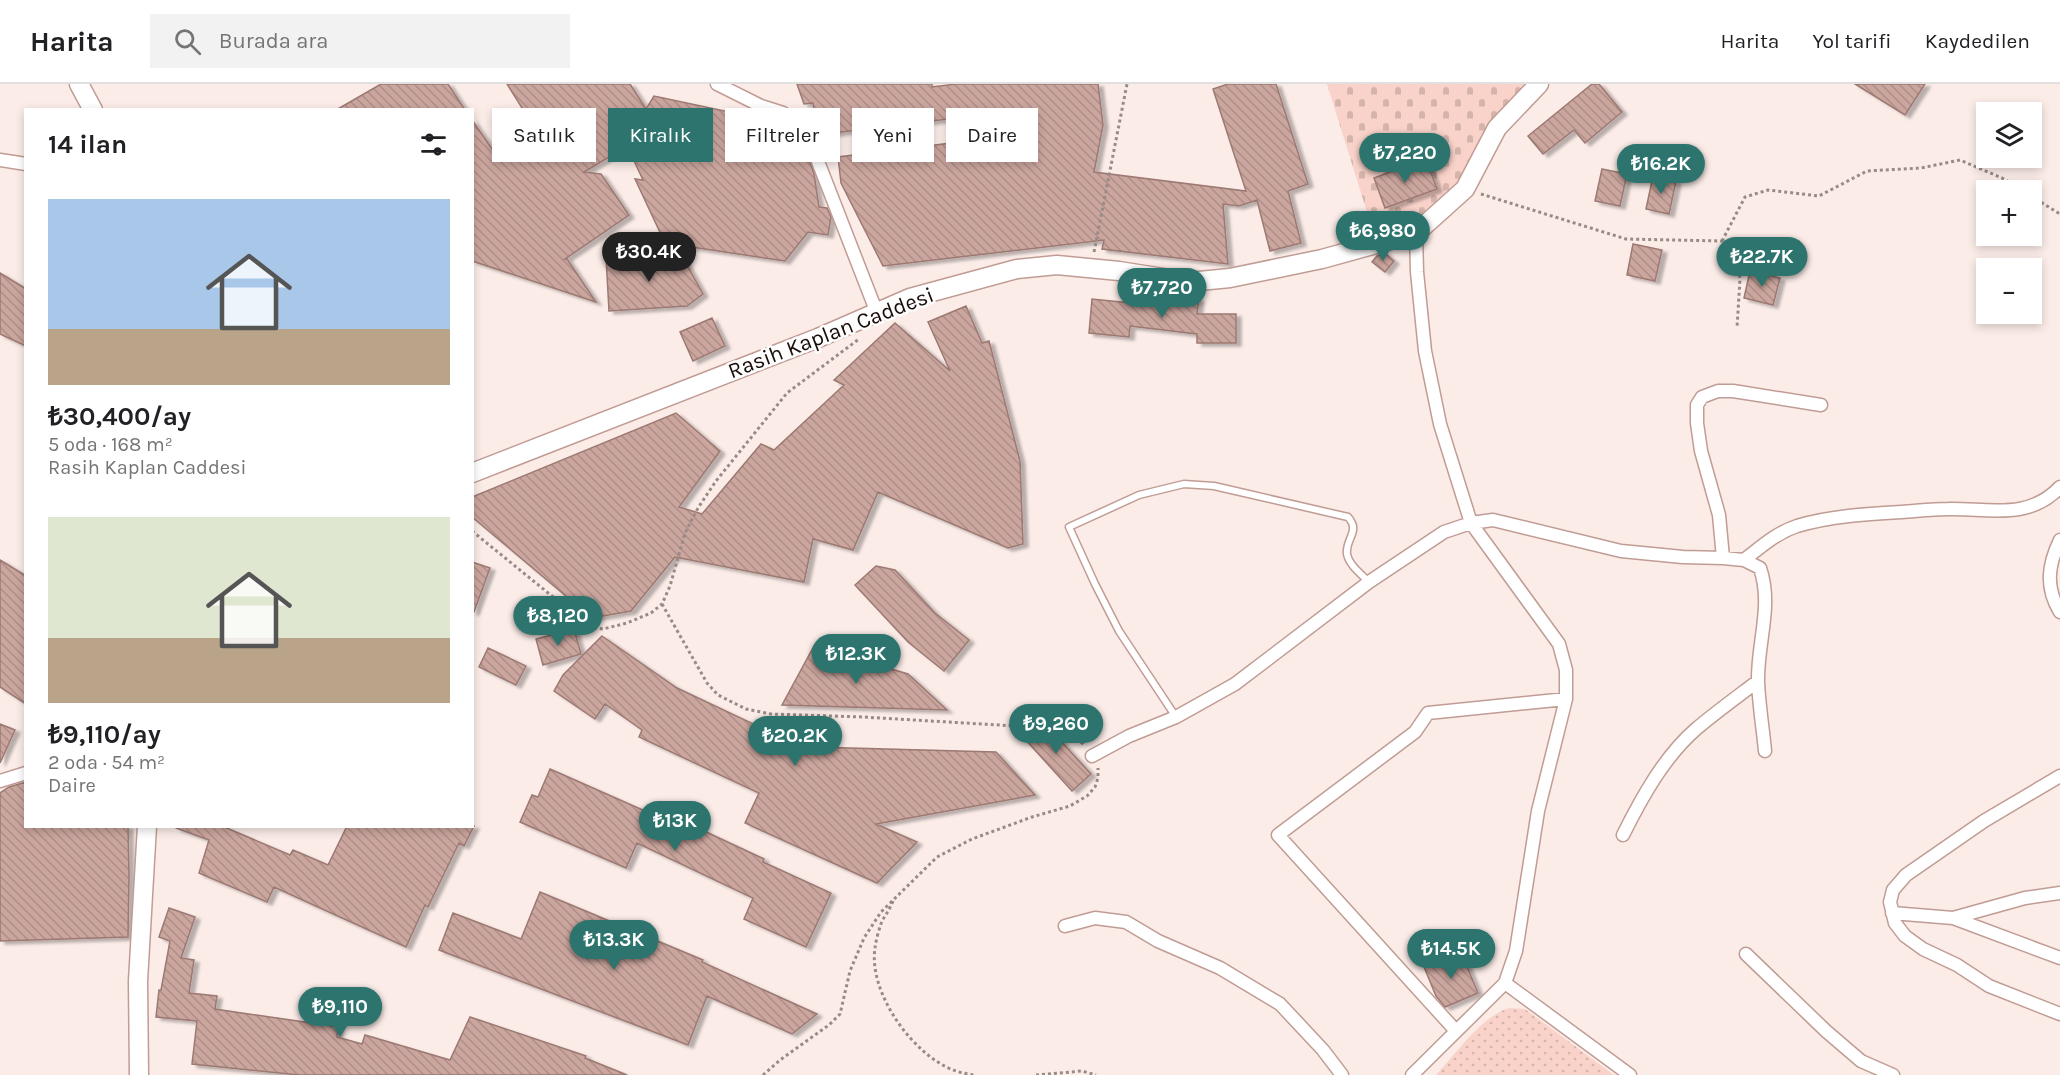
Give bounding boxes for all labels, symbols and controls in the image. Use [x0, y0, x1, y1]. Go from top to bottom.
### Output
search box [150, 14, 570, 68]
text: Harita [30, 25, 114, 58]
icon: search [171, 25, 204, 58]
text: Burada ara [219, 28, 328, 54]
text: Harita [1720, 29, 1779, 53]
text: Yol tarifi [1812, 29, 1892, 53]
text: Kaydedilen [1925, 29, 2030, 53]
map controls [1976, 102, 2042, 324]
button: layers [1976, 102, 2042, 168]
chip: Satılık [492, 108, 596, 162]
chip: Kiralık [608, 108, 713, 162]
chip: Filtreler [725, 108, 840, 162]
chip: Yeni [852, 108, 934, 162]
chip: Daire [946, 108, 1038, 162]
icon: filters [417, 128, 450, 161]
text: 14 ilan [48, 129, 127, 160]
pin: ₺7,220 [1356, 133, 1454, 184]
text: ₺7,220 [1373, 141, 1437, 164]
pin: ₺16.2K [1612, 144, 1710, 195]
text: ₺16.2K [1631, 152, 1691, 175]
button: + [1976, 180, 2042, 246]
pin: ₺6,980 [1334, 211, 1432, 262]
text: ₺6,980 [1350, 219, 1416, 242]
pin: ₺30.4K [600, 232, 698, 283]
pin: ₺22.7K [1713, 237, 1811, 288]
icon: home [195, 238, 303, 346]
text: ₺30.4K [616, 240, 682, 263]
text: ₺22.7K [1731, 245, 1793, 268]
button: − [1976, 258, 2042, 324]
pin: ₺7,720 [1113, 268, 1211, 319]
text: ₺7,720 [1131, 276, 1193, 299]
street label: Rasih Kaplan Caddesi [724, 282, 938, 384]
text: ₺30,400/ay [48, 401, 191, 432]
text: 5 oda · 168 m² [48, 433, 173, 456]
text: Rasih Kaplan Caddesi [48, 456, 247, 479]
icon: home [195, 556, 303, 664]
pin: ₺8,120 [509, 596, 607, 647]
text: ₺8,120 [527, 604, 589, 627]
pin: ₺12.3K [807, 634, 905, 685]
text: ₺12.3K [826, 642, 886, 665]
pin: ₺9,260 [1007, 704, 1105, 755]
text: ₺9,260 [1023, 712, 1089, 735]
pin: ₺20.2K [746, 716, 844, 767]
text: ₺9,110/ay [48, 719, 161, 750]
text: ₺20.2K [762, 724, 828, 747]
text: 2 oda · 54 m² [48, 751, 165, 774]
text: Daire [48, 774, 96, 797]
pin: ₺13K [639, 801, 711, 852]
text: ₺13K [653, 809, 697, 832]
pin: ₺13.3K [565, 920, 663, 971]
text: ₺13.3K [584, 928, 644, 951]
pin: ₺14.5K [1402, 929, 1500, 980]
text: ₺14.5K [1421, 937, 1481, 960]
pin: ₺9,110 [291, 987, 389, 1038]
text: ₺9,110 [312, 995, 368, 1018]

